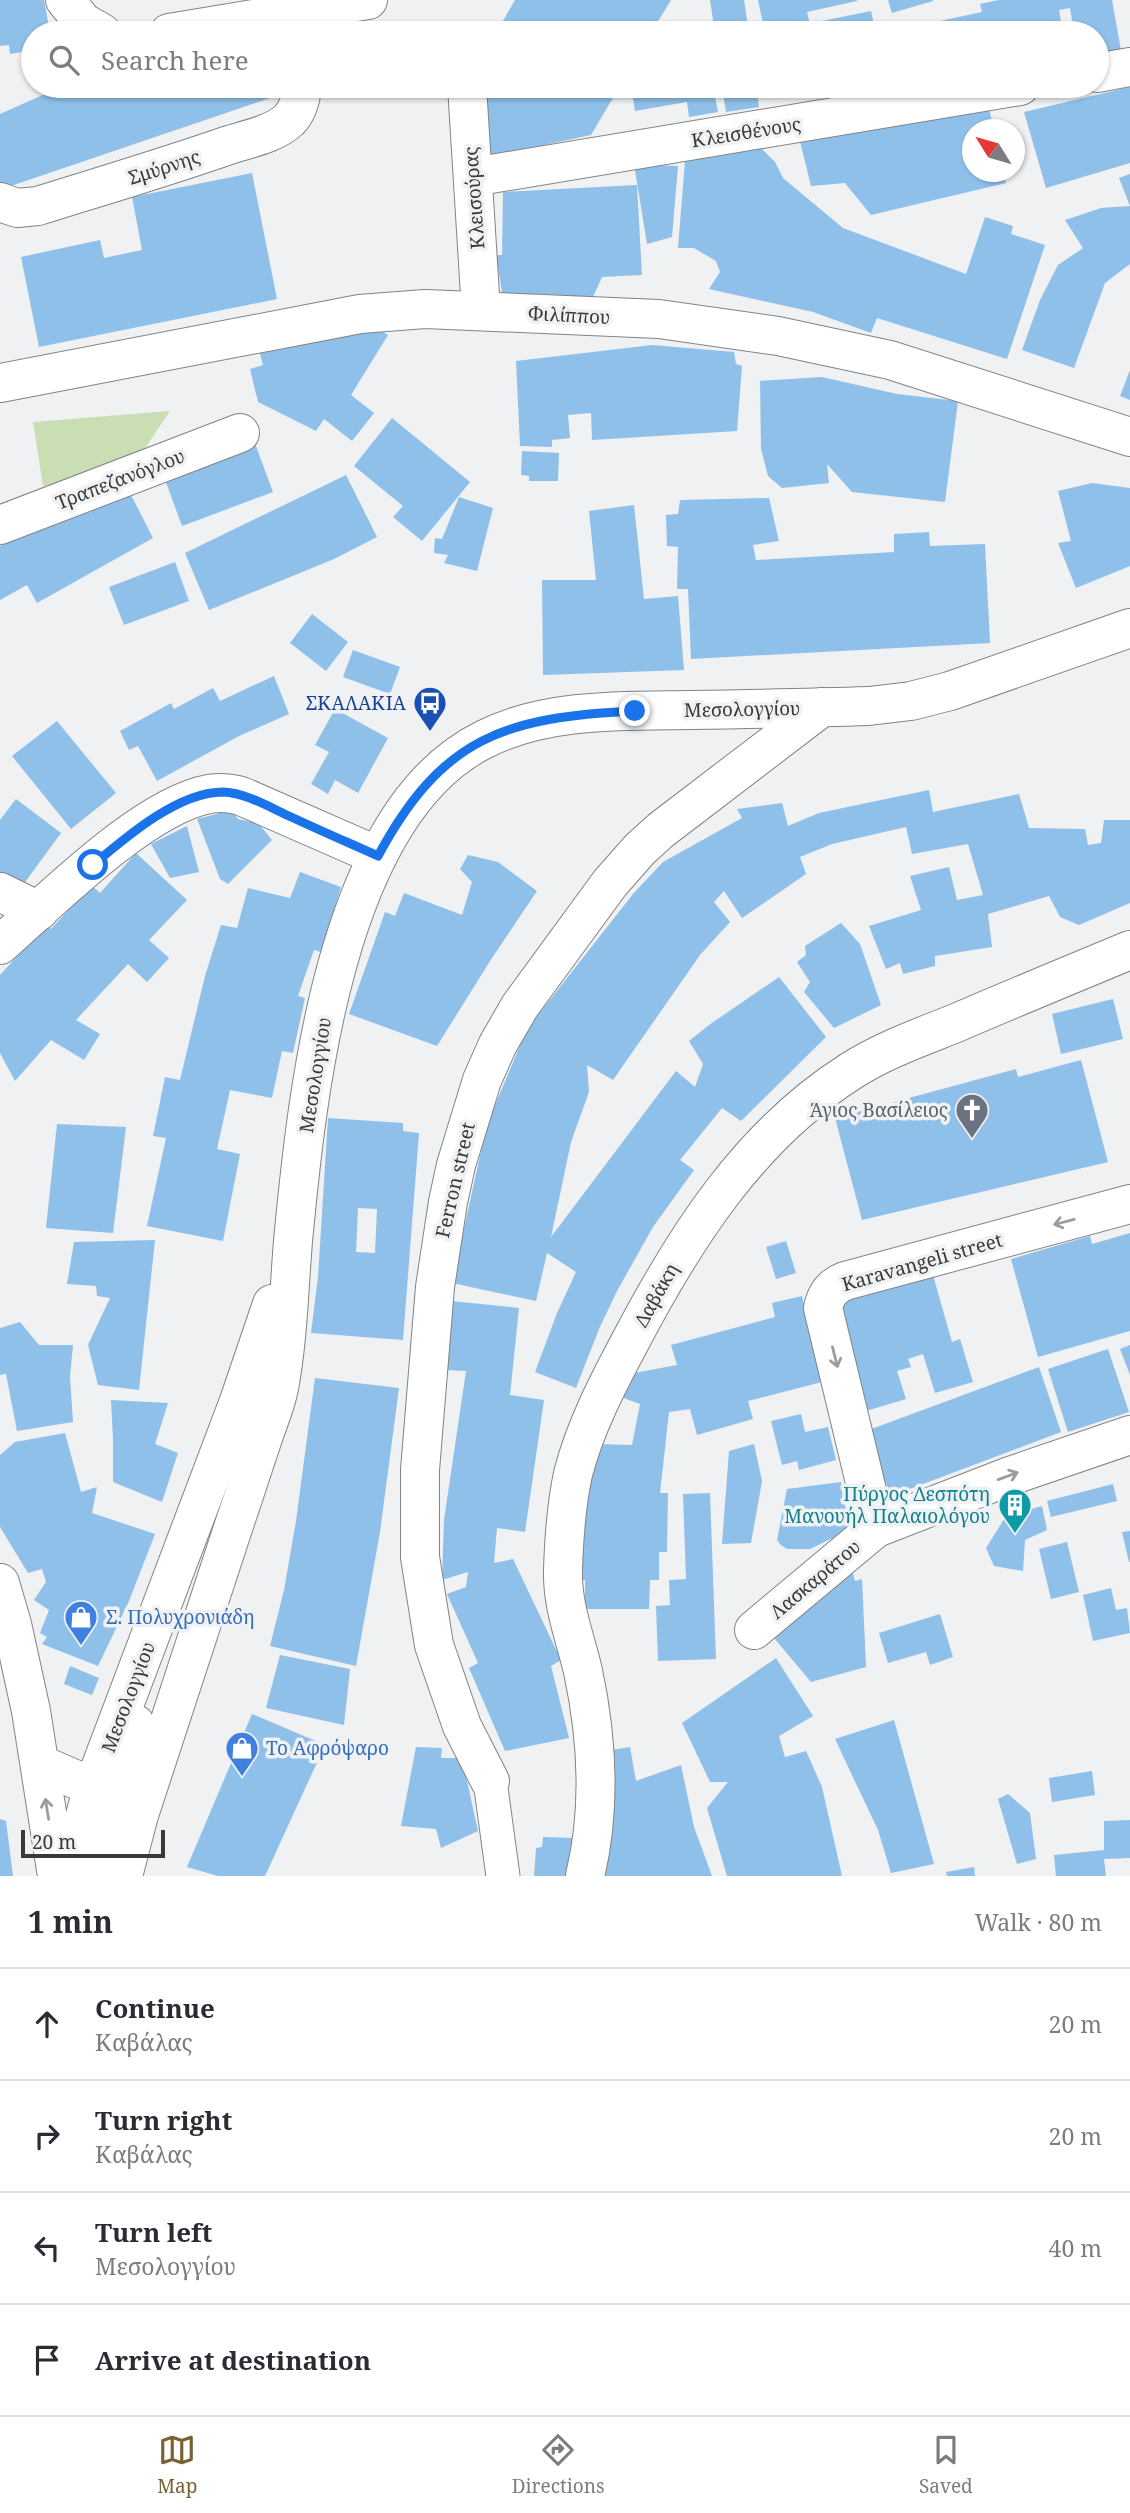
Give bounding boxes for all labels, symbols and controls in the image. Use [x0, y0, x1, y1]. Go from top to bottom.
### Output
search box [21, 21, 1109, 98]
icon: search [45, 41, 83, 79]
text: Search here [101, 42, 249, 78]
street label: Κλεισθένους [689, 110, 803, 154]
north arrow [962, 119, 1025, 182]
street label: Σμύρνης [125, 143, 203, 191]
street label: Κλεισούρας [457, 146, 491, 250]
street label: Φιλίππου [527, 300, 611, 330]
street label: Τραπεζανόγλου [52, 442, 188, 516]
bus stop icon: ΣΚΑΛΑΚΙΑ [411, 684, 449, 733]
place label: ΣΚΑΛΑΚΙΑ [306, 690, 407, 716]
route end [619, 695, 650, 726]
street label: Μεσολογγίου [684, 695, 800, 723]
route start [77, 849, 108, 880]
street label: Μεσολογγίου [293, 1015, 337, 1135]
church icon: Άγιος Βασίλειος [953, 1091, 991, 1140]
place label: Άγιος Βασίλειος [810, 1097, 948, 1123]
street label: Ferron street [429, 1119, 481, 1240]
one-way arrow [1053, 1216, 1075, 1229]
street label: Karavangeli street [839, 1227, 1006, 1297]
street label: Δαβάκη [628, 1259, 684, 1331]
one-way arrow [829, 1345, 842, 1368]
one-way arrow [996, 1469, 1018, 1482]
place label: Πύργος Δεσπότη Μανουήλ Παλαιολόγου [784, 1481, 990, 1529]
building icon: Πύργος Δεσπότη Μανουήλ Παλαιολόγου [996, 1486, 1034, 1535]
street label: Λασκαράτου [764, 1533, 866, 1625]
shop icon: Σ. Πολυχρονιάδη [62, 1598, 100, 1647]
place label: Σ. Πολυχρονιάδη [106, 1604, 254, 1630]
street label: Μεσολογγίου [95, 1638, 161, 1756]
shop icon: Το Αφρόψαρο [223, 1729, 261, 1778]
place label: Το Αφρόψαρο [266, 1735, 389, 1761]
one-way arrow [40, 1798, 53, 1820]
scale bar [21, 1827, 164, 1859]
text: 20 m [32, 1829, 76, 1855]
text: 1 min [28, 1901, 113, 1942]
text: Walk · 80 m [975, 1906, 1102, 1938]
text: Continue [95, 1990, 215, 2026]
icon: ahead [28, 2005, 66, 2043]
text: 20 m [1049, 2008, 1102, 2040]
text: Καβάλας [95, 2026, 193, 2058]
text: Turn right [95, 2102, 232, 2138]
icon: right [28, 2117, 66, 2155]
text: 20 m [1049, 2120, 1102, 2152]
text: Καβάλας [95, 2138, 193, 2170]
text: Turn left [95, 2214, 212, 2250]
icon: left [28, 2229, 66, 2267]
text: 40 m [1049, 2232, 1102, 2264]
text: Μεσολογγίου [95, 2250, 236, 2282]
icon: arrive [28, 2341, 66, 2379]
text: Arrive at destination [95, 2342, 371, 2378]
tab: Map [157, 2431, 197, 2499]
tab: Directions [512, 2431, 605, 2499]
tab: Saved [919, 2431, 973, 2499]

